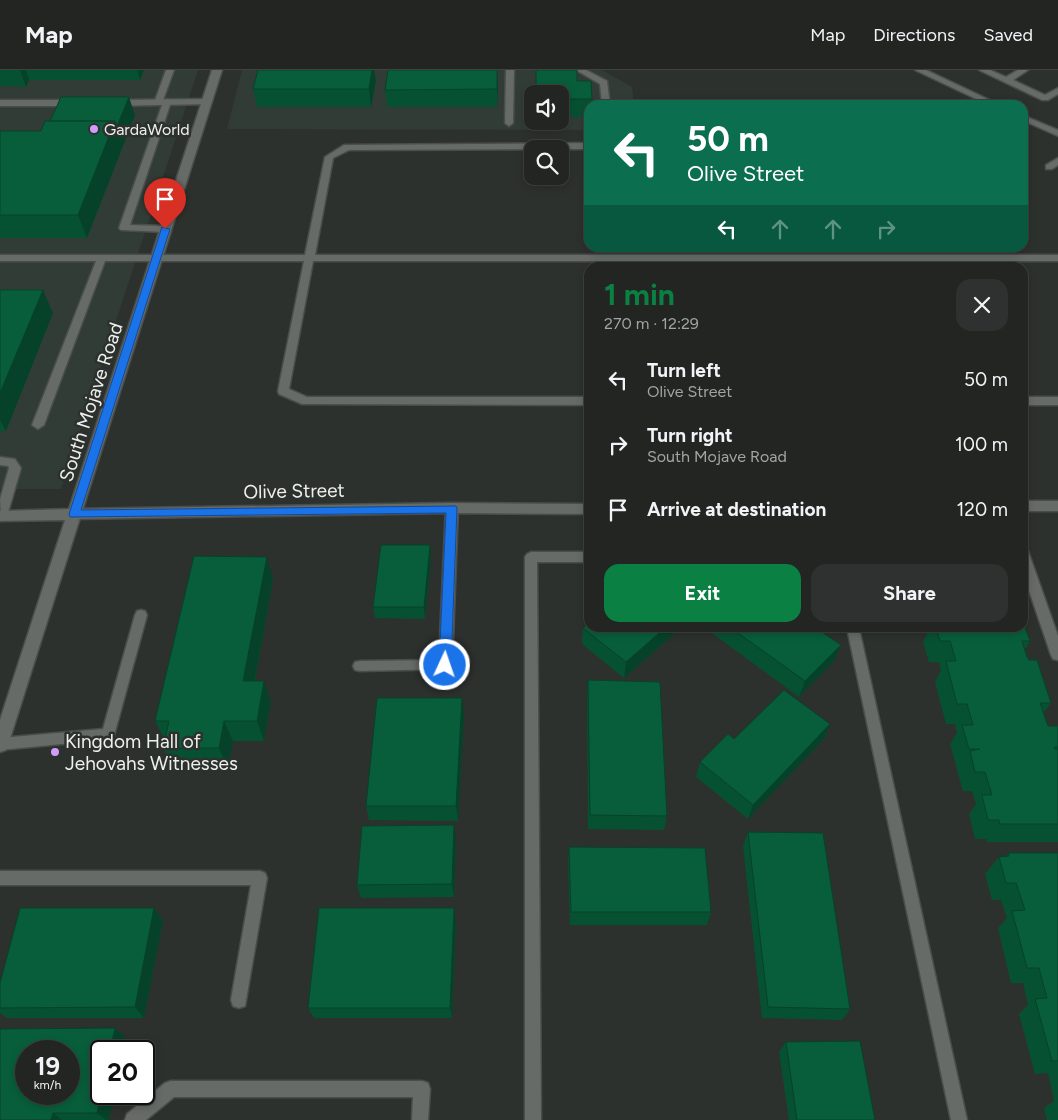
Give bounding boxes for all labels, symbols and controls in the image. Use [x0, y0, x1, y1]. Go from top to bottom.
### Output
text: Map [25, 20, 73, 49]
text: Map [810, 24, 845, 46]
text: Directions [873, 24, 955, 46]
text: Saved [983, 24, 1033, 46]
map controls [524, 85, 569, 185]
button: sound [524, 85, 569, 130]
text: 50 m [687, 118, 769, 160]
place label: GardaWorld [104, 120, 190, 139]
icon: left [604, 120, 669, 185]
marker: GardaWorld [88, 123, 100, 135]
button: search [524, 140, 569, 185]
text: Olive Street [687, 160, 804, 187]
pin [144, 178, 186, 229]
icon: arrive [151, 185, 179, 213]
icon: left [713, 215, 741, 243]
icon: ahead [766, 215, 794, 243]
icon: ahead [819, 215, 847, 243]
icon: right [872, 215, 900, 243]
text: 1 min [604, 276, 675, 313]
button: close [956, 279, 1008, 331]
text: 270 m · 12:29 [604, 314, 699, 333]
street label: South Mojave Road [54, 320, 128, 484]
text: Turn left [647, 359, 721, 382]
icon: left [604, 366, 632, 394]
text: 50 m [964, 368, 1008, 391]
text: Olive Street [647, 382, 732, 401]
text: Turn right [647, 424, 733, 447]
icon: right [604, 431, 632, 459]
text: 100 m [955, 433, 1008, 456]
text: South Mojave Road [647, 447, 787, 466]
street label: Olive Street [243, 479, 345, 503]
icon: arrive [604, 496, 632, 524]
text: Arrive at destination [647, 498, 826, 521]
text: 120 m [956, 498, 1008, 521]
button: Exit [604, 564, 801, 622]
button: Share [811, 564, 1008, 622]
position arrow [418, 638, 470, 690]
place label: Kingdom Hall of Jehovahs Witnesses [65, 730, 238, 775]
marker: Kingdom Hall of Jehovahs Witnesses [49, 746, 61, 758]
speed limit sign: 20 [90, 1040, 155, 1105]
text: 19 [35, 1051, 60, 1081]
text: km/h [34, 1078, 61, 1092]

